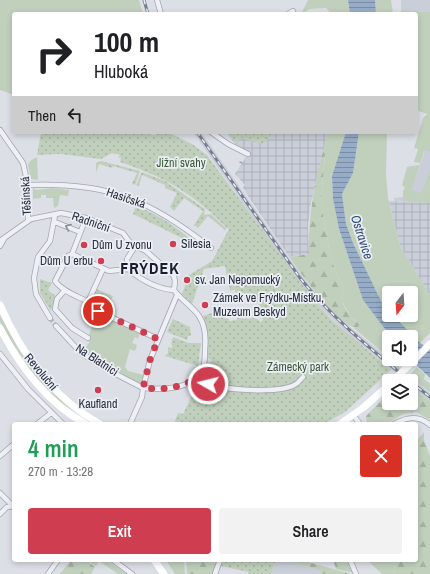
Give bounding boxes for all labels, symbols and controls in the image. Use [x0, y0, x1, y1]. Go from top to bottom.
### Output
text: 100 m [94, 23, 159, 61]
icon: right [28, 28, 80, 80]
text: Hluboká [94, 59, 148, 84]
icon: left [64, 104, 86, 126]
text: Then [28, 105, 56, 126]
park label: Jižní svahy [156, 155, 206, 171]
street label: Těšínská [17, 176, 35, 216]
street label: Hasičská [104, 184, 148, 212]
street label: Radniční [70, 208, 112, 236]
water label: Ostravice [347, 213, 377, 261]
one-way arrow [64, 224, 71, 232]
place label: Silesia [181, 236, 212, 252]
place label: Dům U zvonu [92, 237, 152, 253]
marker: Silesia [168, 239, 178, 249]
marker: Dům U zvonu [79, 240, 89, 250]
place label: Dům U erbu [40, 253, 93, 269]
marker: Dům U erbu [96, 256, 106, 266]
district label: FRÝDEK [120, 257, 180, 279]
place label: sv. Jan Nepomucký [195, 272, 280, 288]
marker: sv. Jan Nepomucký [182, 275, 192, 285]
north arrow [382, 286, 418, 322]
map controls [382, 286, 418, 410]
place label: Zámek ve Frýdku-Místku, Muzeum Beskyd [213, 290, 324, 320]
pin [81, 294, 115, 328]
icon: arrive [87, 300, 109, 322]
marker: Zámek ve Frýdku-Místku, Muzeum Beskyd [200, 300, 210, 310]
button: sound [382, 330, 418, 366]
street label: Na Blatnici [72, 340, 122, 380]
street label: Revoluční [21, 350, 61, 394]
park label: Zámecký park [267, 359, 329, 375]
position arrow [187, 363, 229, 405]
button: layers [382, 374, 418, 410]
marker: Kaufland [93, 385, 103, 395]
place label: Kaufland [79, 396, 117, 412]
text: 4 min [28, 432, 79, 464]
button: close [360, 435, 402, 477]
text: 270 m · 13:28 [28, 463, 93, 480]
button: Exit [28, 508, 211, 554]
button: Share [219, 508, 402, 554]

